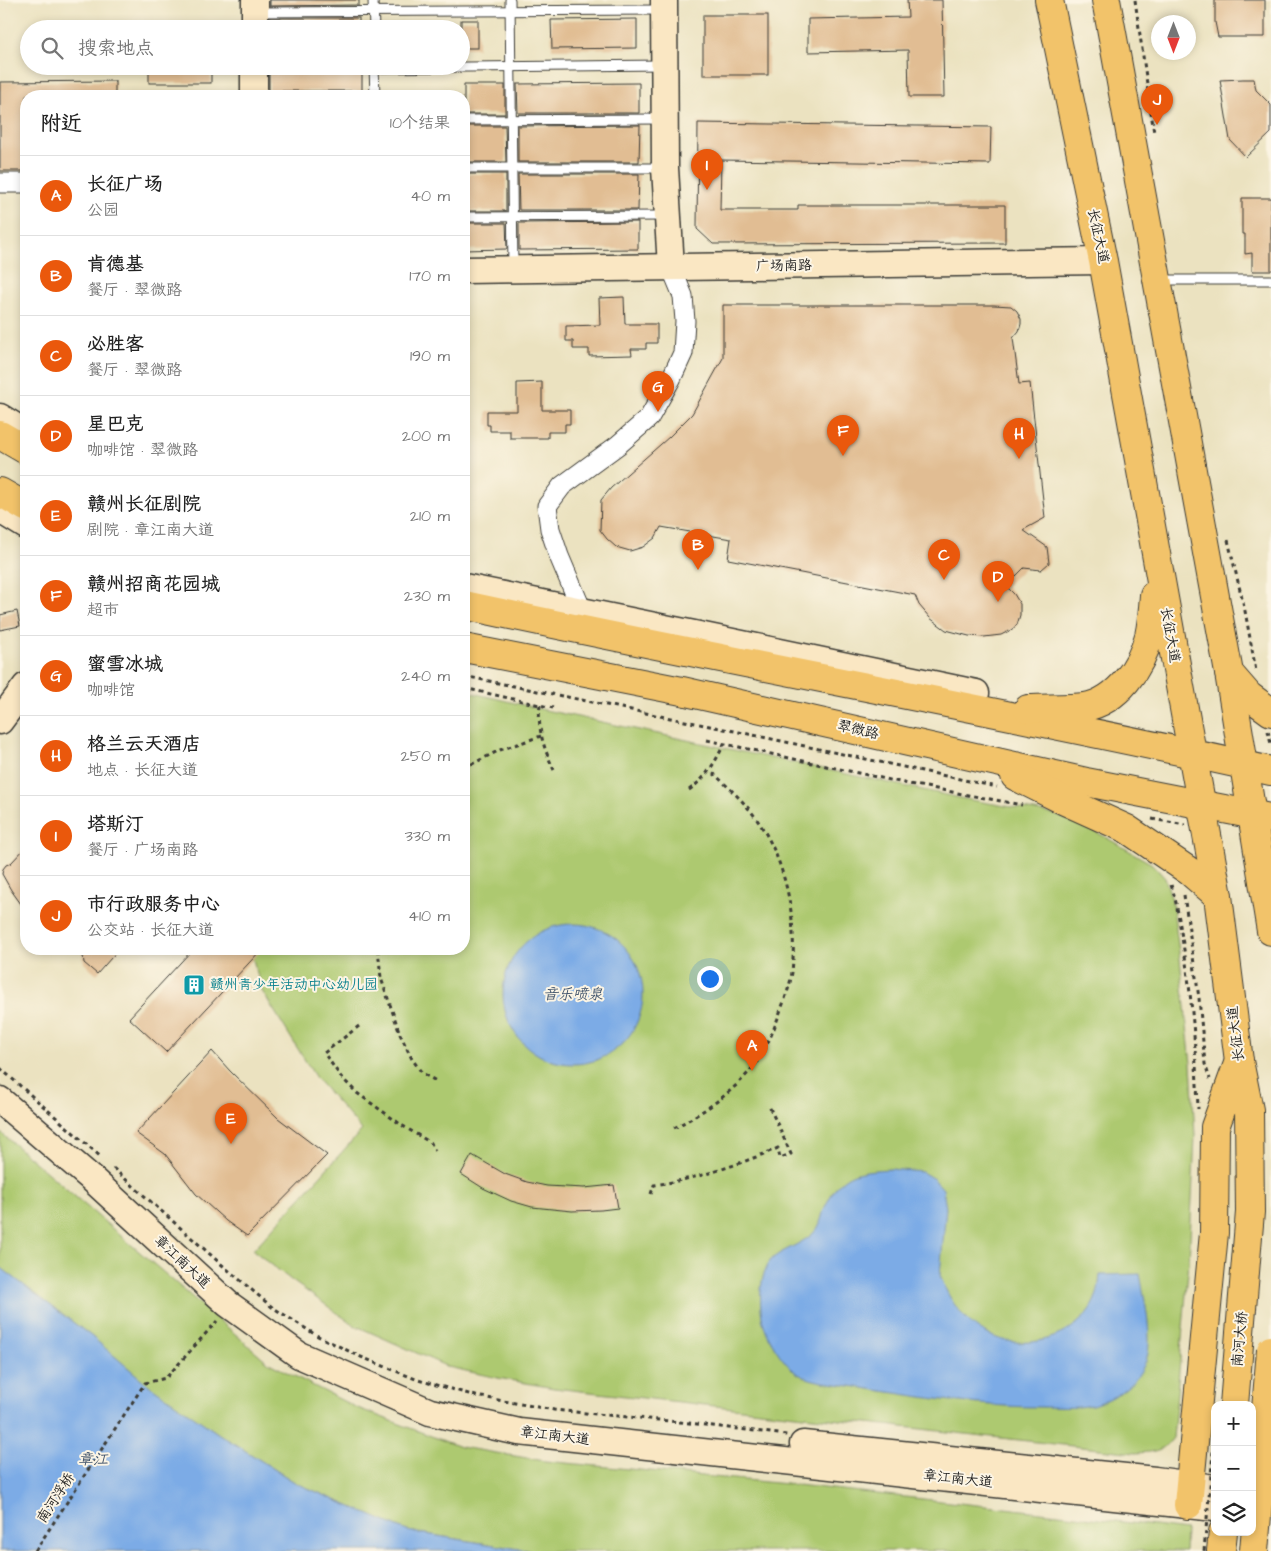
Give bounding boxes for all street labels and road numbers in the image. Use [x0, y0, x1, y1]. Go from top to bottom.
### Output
street label: 长征大道 [1082, 207, 1114, 265]
street label: 广场南路 [756, 256, 812, 276]
street label: 长征大道 [1155, 606, 1185, 664]
street label: 翠微路 [835, 716, 881, 744]
street label: 长征大道 [1223, 1005, 1249, 1063]
street label: 章江南大道 [150, 1231, 214, 1293]
street label: 南河大桥 [1228, 1310, 1252, 1368]
street label: 章江南大道 [519, 1422, 591, 1450]
street label: 章江南大道 [922, 1465, 994, 1493]
street label: 南河浮桥 [32, 1469, 80, 1527]

